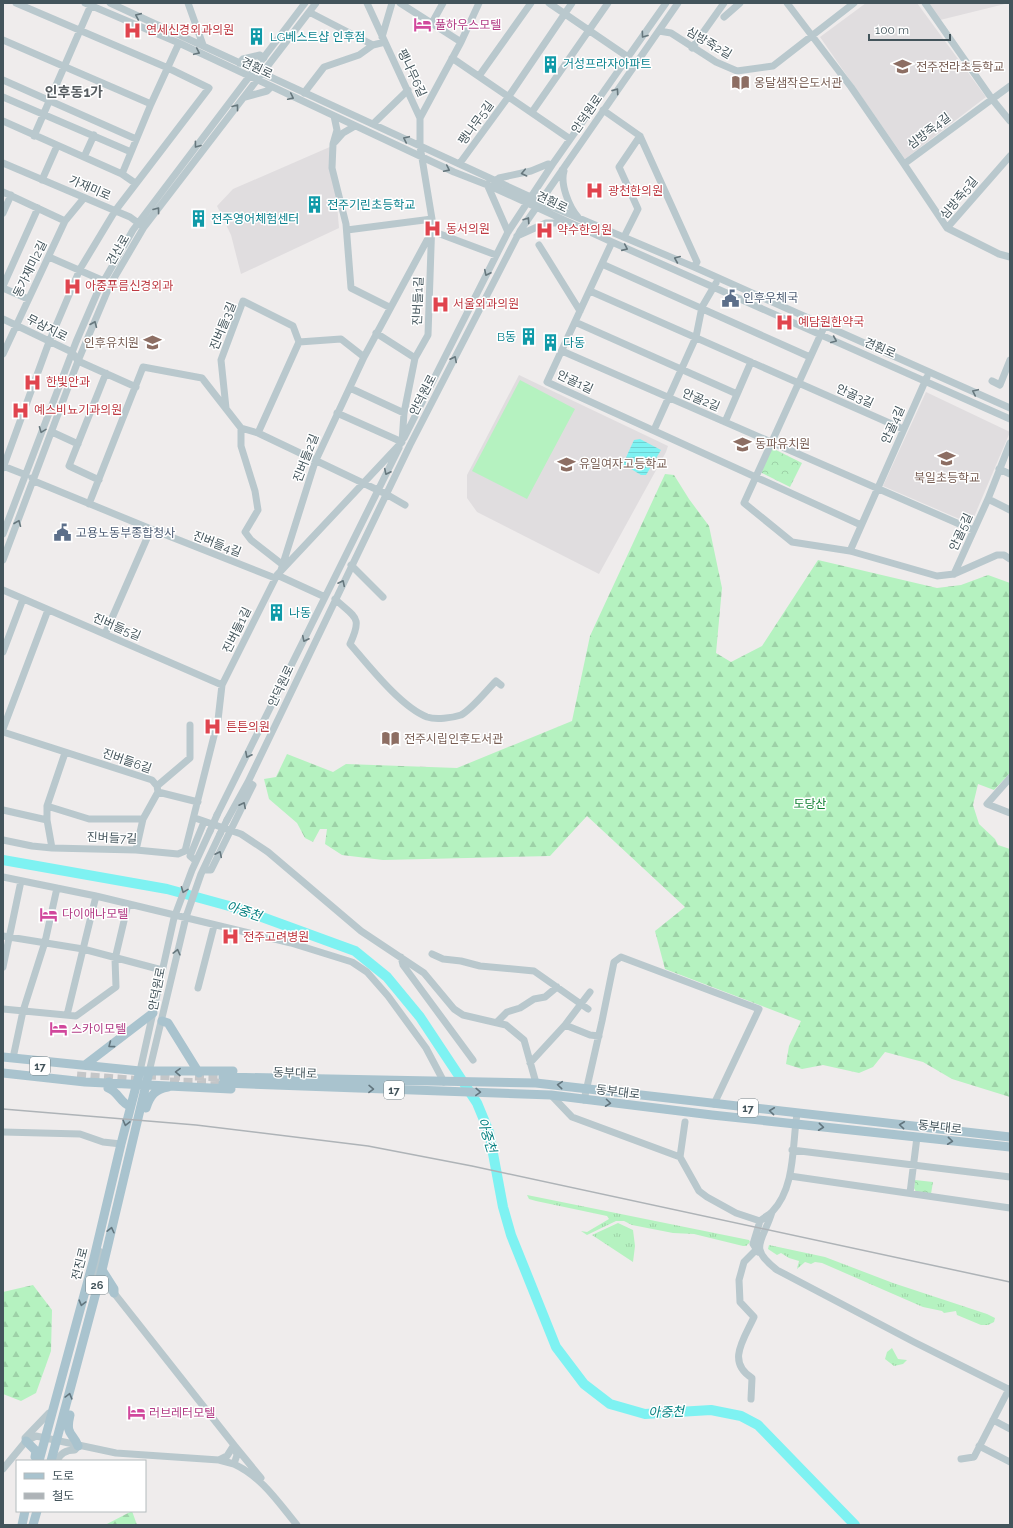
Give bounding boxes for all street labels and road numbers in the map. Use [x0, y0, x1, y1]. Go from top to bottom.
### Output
street label: 심방죽2길 [684, 24, 734, 62]
street label: 팽나무6길 [395, 47, 429, 99]
street label: 견훤로 [239, 55, 275, 81]
street label: 안덕원로 [569, 92, 605, 136]
street label: 팽나무5길 [455, 98, 497, 148]
street label: 심방죽4길 [905, 110, 953, 152]
street label: 가재미로 [67, 173, 113, 203]
street label: 심방죽5길 [937, 174, 981, 222]
street label: 견훤로 [534, 189, 570, 215]
street label: 건산로 [104, 232, 132, 268]
street label: 동가재미2길 [10, 238, 50, 300]
street label: 진버들1길 [410, 276, 426, 326]
street label: 진버들3길 [207, 300, 239, 352]
street label: 무삼지로 [24, 312, 70, 344]
street label: 견훤로 [862, 335, 898, 361]
street label: 안골1길 [555, 368, 595, 396]
street label: 안덕원로 [407, 372, 439, 418]
street label: 안골3길 [834, 382, 876, 410]
street label: 안골2길 [680, 386, 722, 414]
street label: 안골4길 [879, 404, 907, 446]
street label: 진버들2길 [290, 432, 322, 484]
street label: 안골5길 [947, 511, 975, 553]
street label: 진버들4길 [191, 528, 243, 560]
street label: 진버들1길 [220, 605, 254, 655]
street label: 진버들5길 [91, 611, 143, 643]
street label: 안덕원로 [265, 663, 297, 709]
street label: 진버들6길 [100, 746, 154, 776]
street label: 진버들7길 [86, 830, 138, 846]
street label: 안덕원로 [146, 966, 168, 1012]
road number: 17 [30, 1057, 50, 1075]
street label: 동부대로 [273, 1065, 317, 1081]
road number: 17 [384, 1081, 404, 1099]
street label: 동부대로 [595, 1082, 641, 1102]
road number: 17 [738, 1099, 758, 1117]
street label: 동부대로 [917, 1118, 963, 1136]
street label: 전진로 [69, 1246, 91, 1282]
road number: 26 [86, 1276, 108, 1294]

